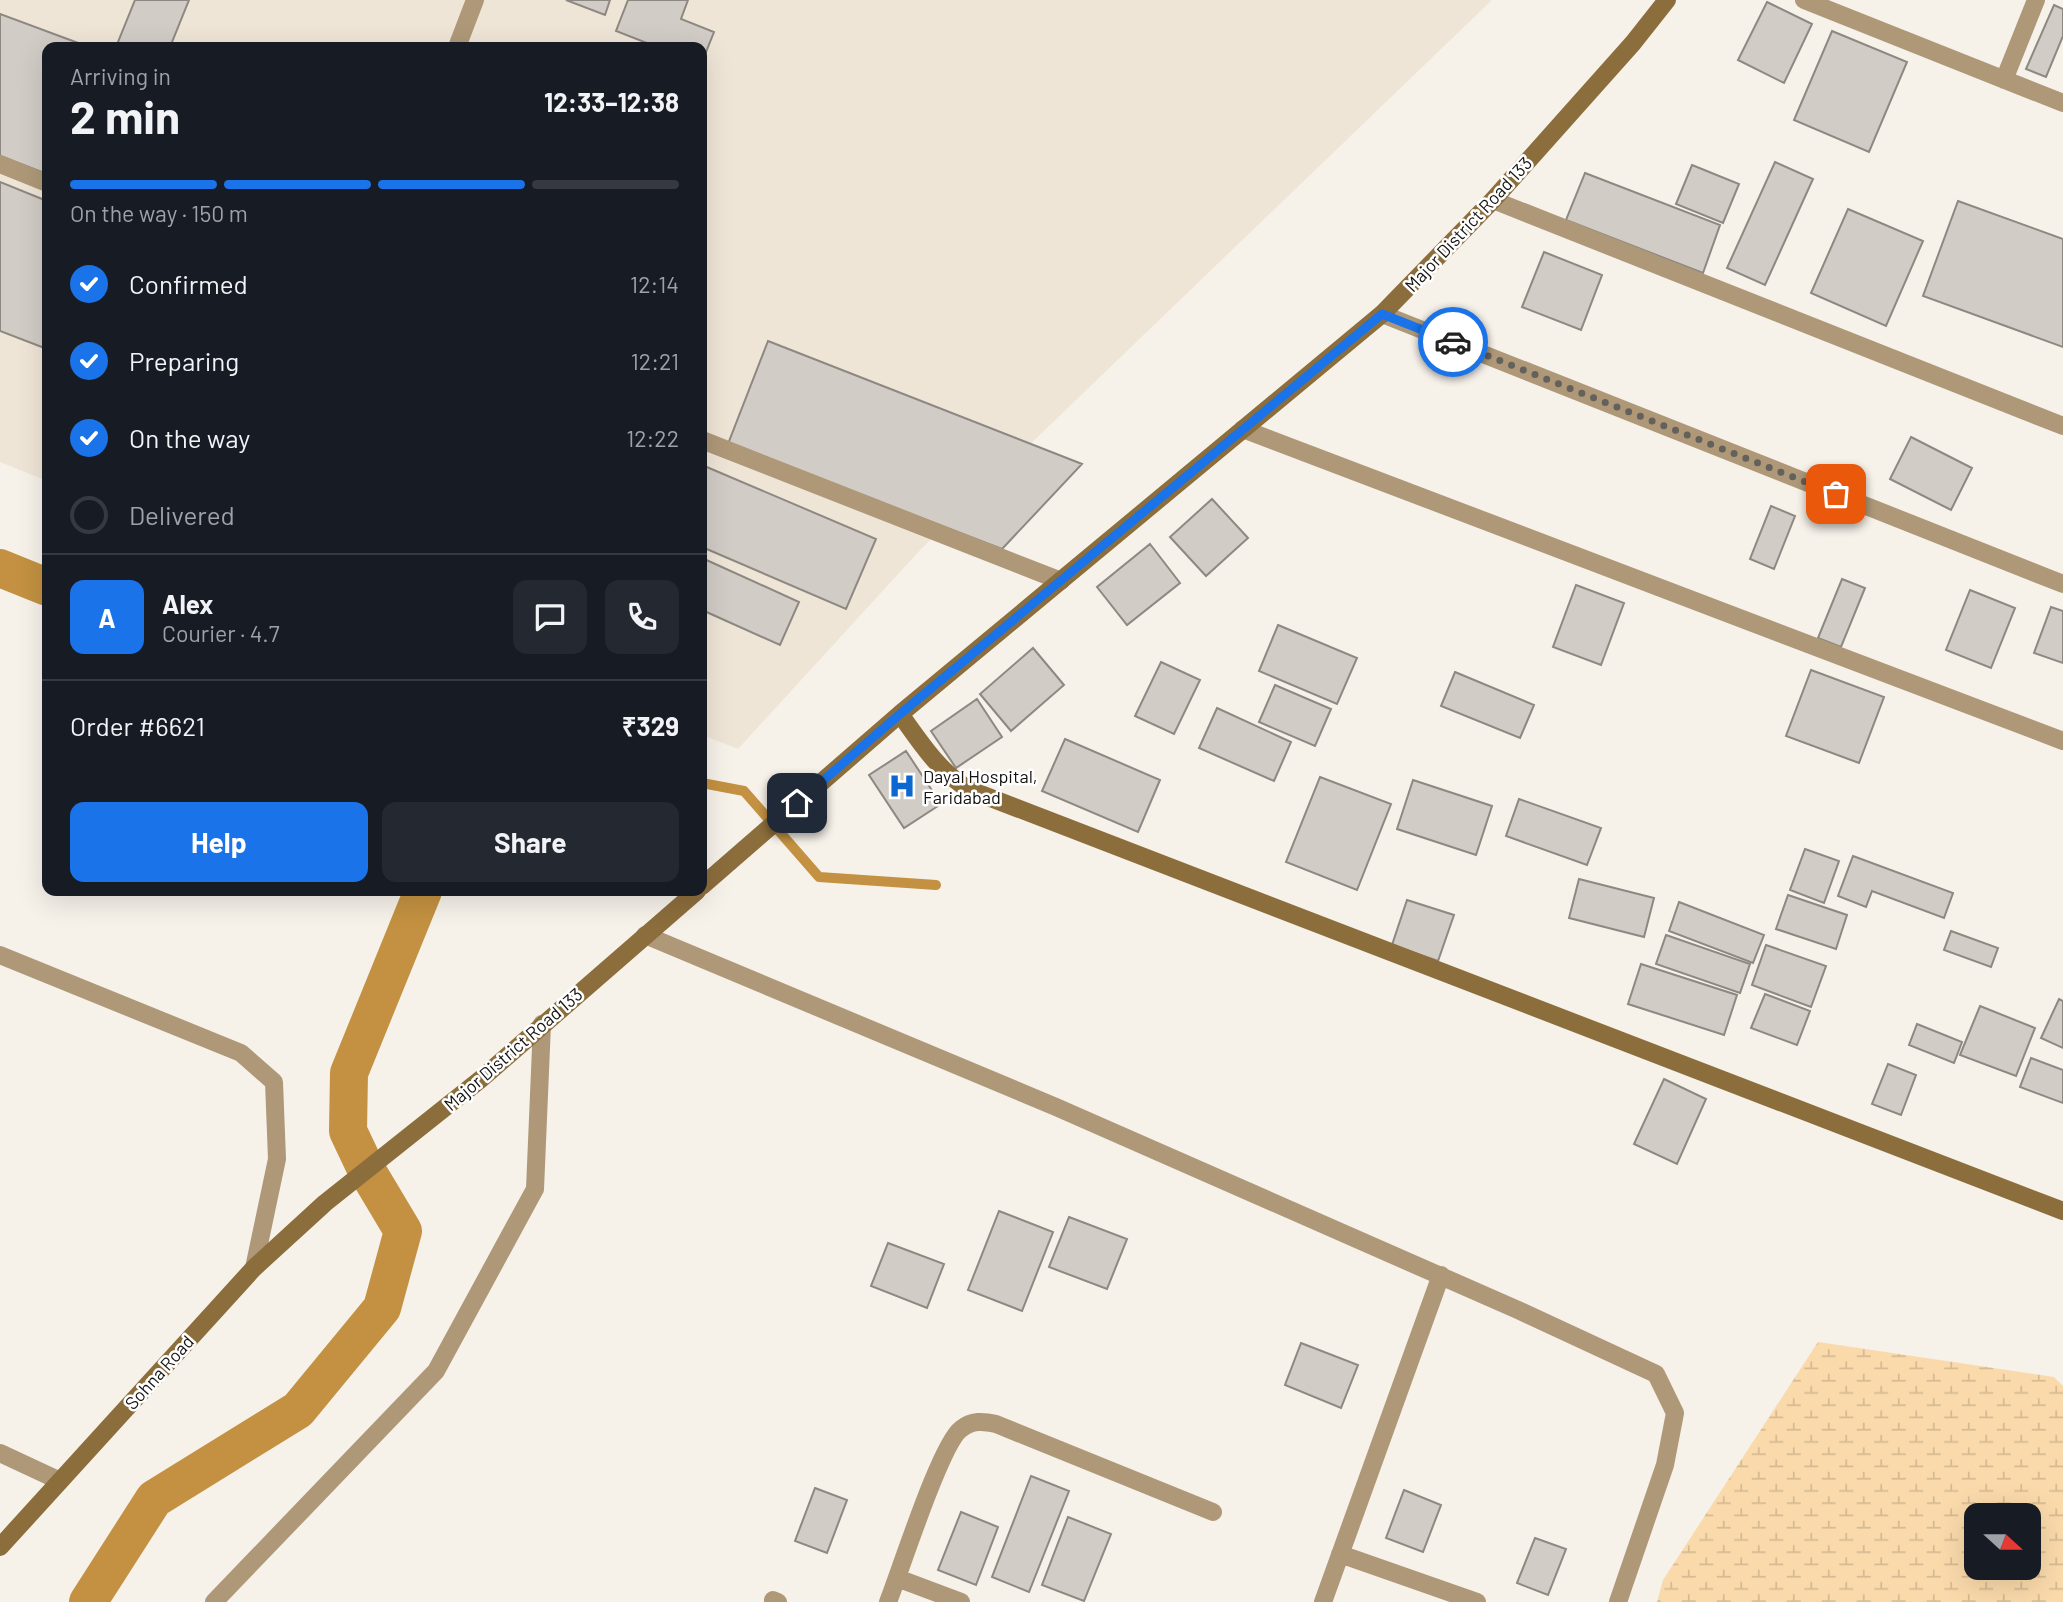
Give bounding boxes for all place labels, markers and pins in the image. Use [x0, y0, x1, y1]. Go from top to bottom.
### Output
pin [1806, 464, 1866, 524]
place label: Dayal Hospital, Faridabad [923, 765, 1038, 808]
hospital icon: Dayal Hospital, Faridabad [887, 771, 917, 801]
pin [767, 773, 827, 833]

